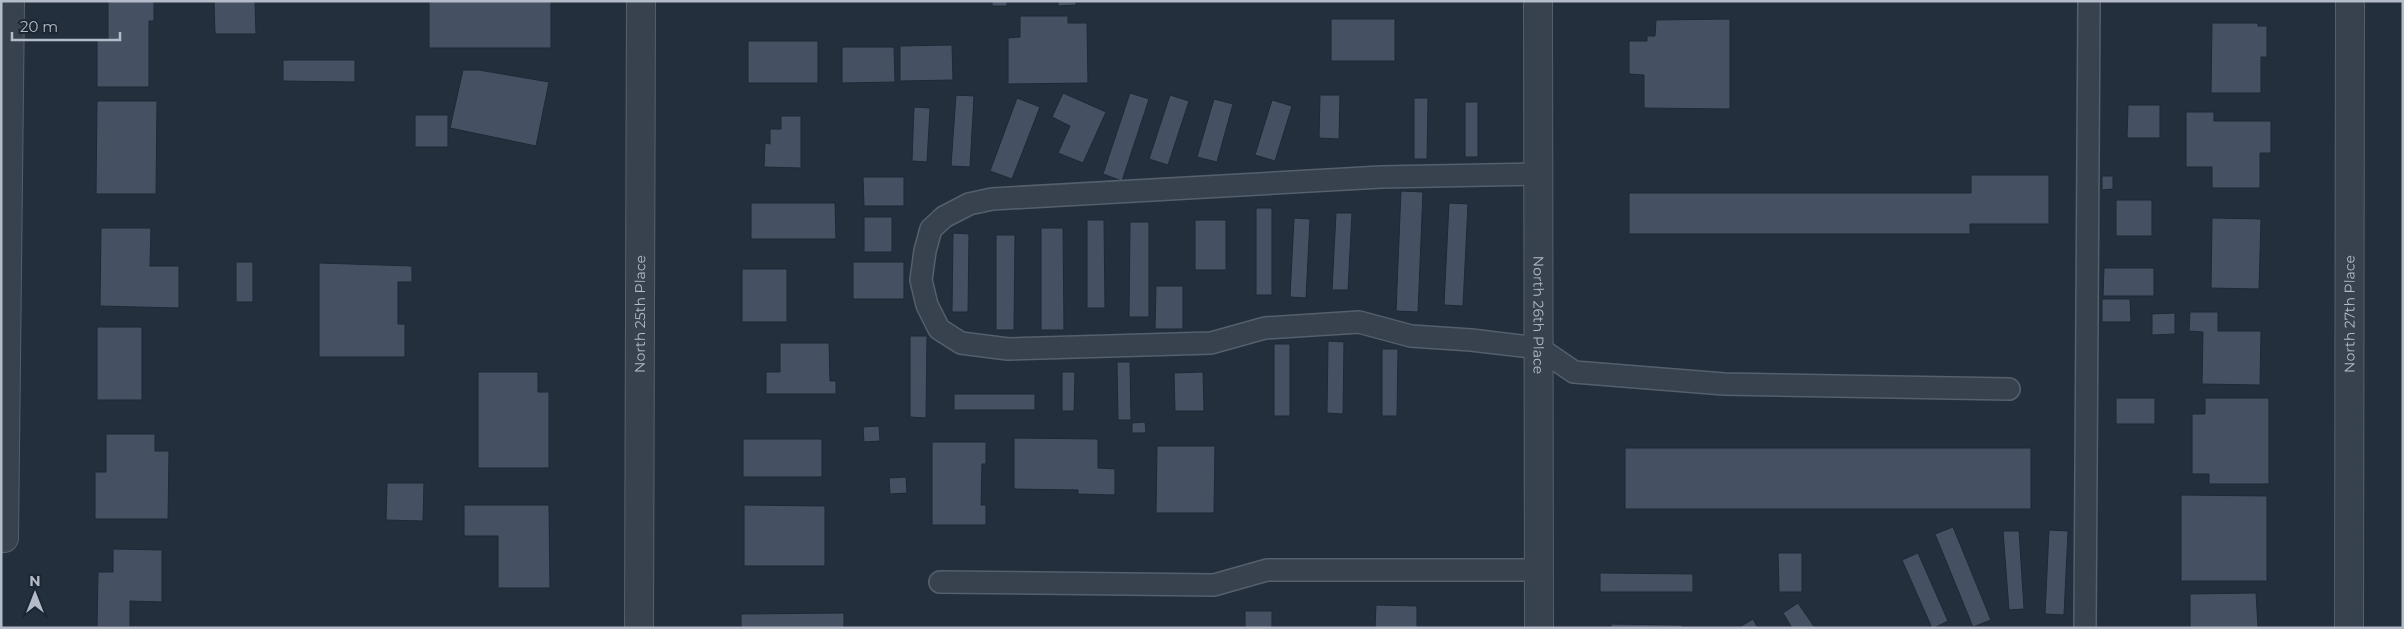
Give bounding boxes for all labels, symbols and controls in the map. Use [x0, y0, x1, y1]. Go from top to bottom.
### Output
scale bar [12, 10, 120, 42]
text: 20 m [20, 17, 58, 36]
street label: North 25th Place [631, 255, 649, 373]
street label: North 27th Place [2340, 255, 2359, 373]
street label: North 26th Place [1529, 256, 1548, 374]
north arrow [10, 569, 60, 619]
text: N [29, 572, 41, 590]

